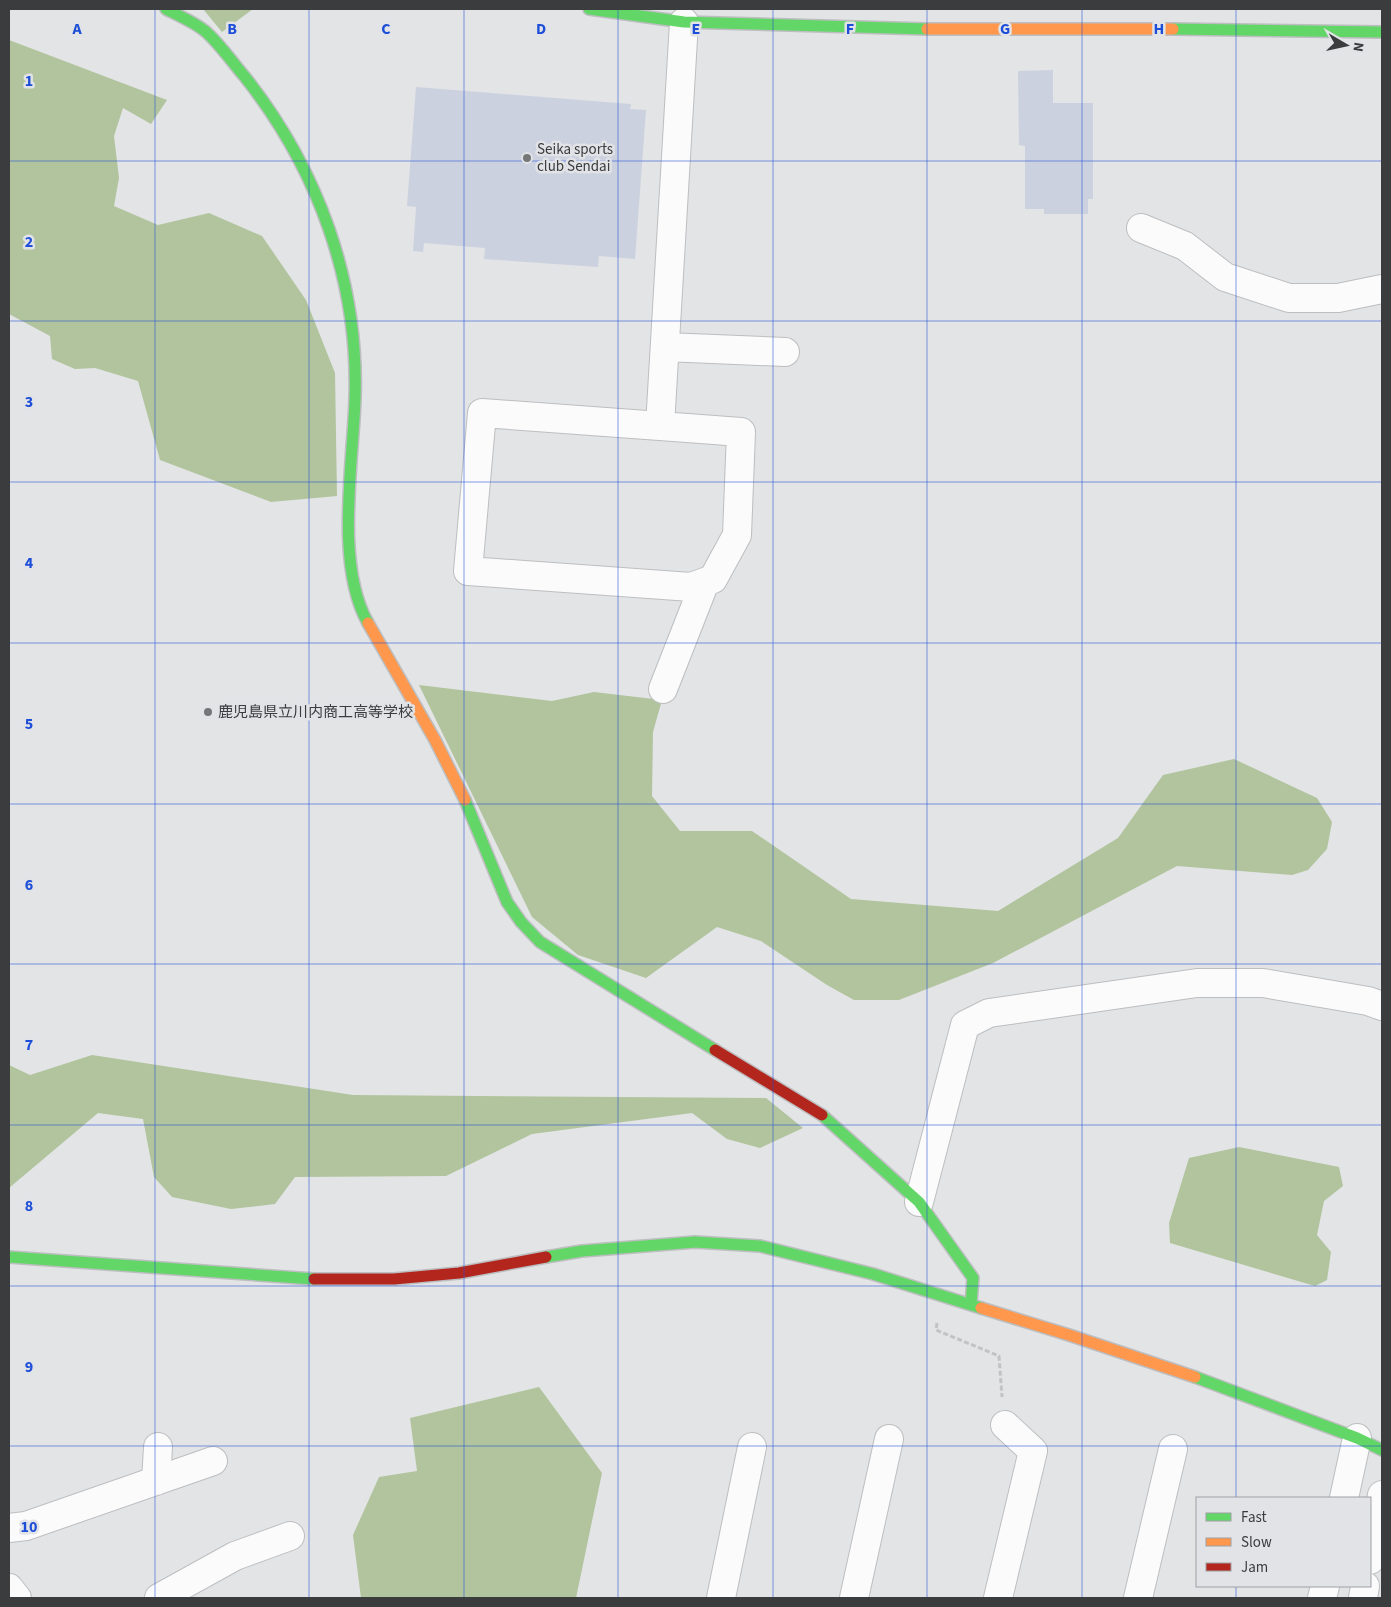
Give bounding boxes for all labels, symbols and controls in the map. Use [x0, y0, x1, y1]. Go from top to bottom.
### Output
text: A [71, 18, 82, 40]
text: B [227, 18, 237, 40]
text: C [381, 18, 391, 40]
text: D [536, 18, 546, 40]
text: E [692, 18, 700, 40]
text: F [846, 18, 854, 40]
text: G [1000, 18, 1010, 40]
text: H [1154, 18, 1164, 40]
north arrow [1321, 20, 1371, 70]
text: N [1347, 41, 1368, 53]
text: 1 [25, 70, 33, 92]
place label: Seika sports club Sendai [537, 139, 613, 177]
marker: Seika sports club Sendai [521, 152, 533, 164]
text: 2 [25, 231, 33, 253]
text: 3 [25, 391, 33, 413]
text: 4 [25, 552, 34, 574]
place label: 鹿児島県立川内商工高等学校 [218, 702, 413, 723]
marker: 鹿児島県立川内商工高等学校 [202, 706, 214, 718]
text: 5 [25, 713, 33, 735]
text: 6 [25, 874, 33, 896]
text: 7 [25, 1034, 33, 1056]
text: 8 [25, 1195, 33, 1217]
text: 9 [25, 1356, 33, 1378]
legend [1196, 1497, 1371, 1587]
text: Fast [1241, 1507, 1267, 1528]
text: 10 [21, 1516, 37, 1538]
text: Slow [1241, 1532, 1272, 1553]
text: Jam [1241, 1557, 1268, 1578]

